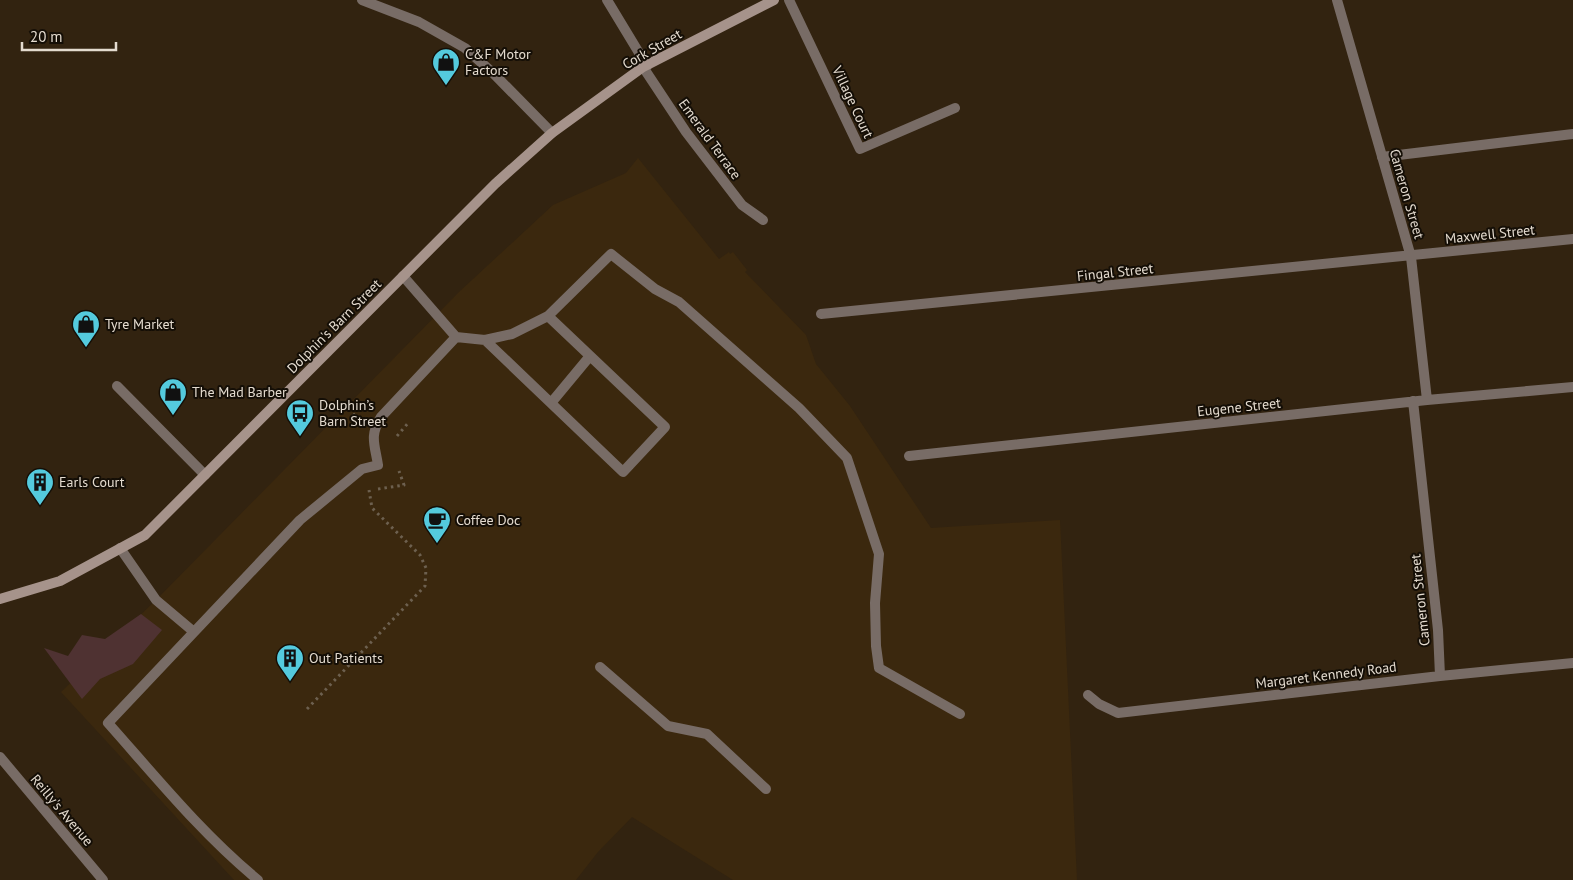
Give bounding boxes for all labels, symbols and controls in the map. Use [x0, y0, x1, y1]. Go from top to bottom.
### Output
scale bar [22, 20, 116, 52]
street label: Cork Street [619, 25, 685, 73]
text: 20 m [30, 27, 63, 46]
place label: C&F Motor Factors [465, 45, 531, 79]
shop icon: C&F Motor Factors [431, 47, 461, 86]
street label: Village Court [828, 62, 878, 141]
street label: Emerald Terrace [675, 95, 745, 183]
street label: Cameron Street [1386, 147, 1428, 241]
street label: Maxwell Street [1444, 220, 1536, 248]
street label: Fingal Street [1076, 259, 1154, 285]
street label: Dolphin's Barn Street [283, 275, 385, 377]
shop icon: Tyre Market [71, 309, 101, 348]
place label: Tyre Market [105, 315, 175, 333]
shop icon: The Mad Barber [158, 377, 188, 416]
place label: The Mad Barber [192, 383, 287, 401]
street label: Eugene Street [1196, 394, 1282, 420]
place label: Dolphin’s Barn Street [319, 396, 386, 430]
bus stop icon: Dolphin’s Barn Street [285, 398, 315, 437]
building icon: Earls Court [25, 467, 55, 506]
place label: Earls Court [59, 473, 125, 491]
cafe icon: Coffee Doc [422, 505, 452, 544]
place label: Coffee Doc [456, 511, 520, 529]
street label: Cameron Street [1406, 553, 1434, 647]
building icon: Out Patients [275, 643, 305, 682]
place label: Out Patients [309, 649, 383, 667]
street label: Margaret Kennedy Road [1254, 657, 1398, 693]
street label: Reilly's Avenue [27, 770, 97, 850]

